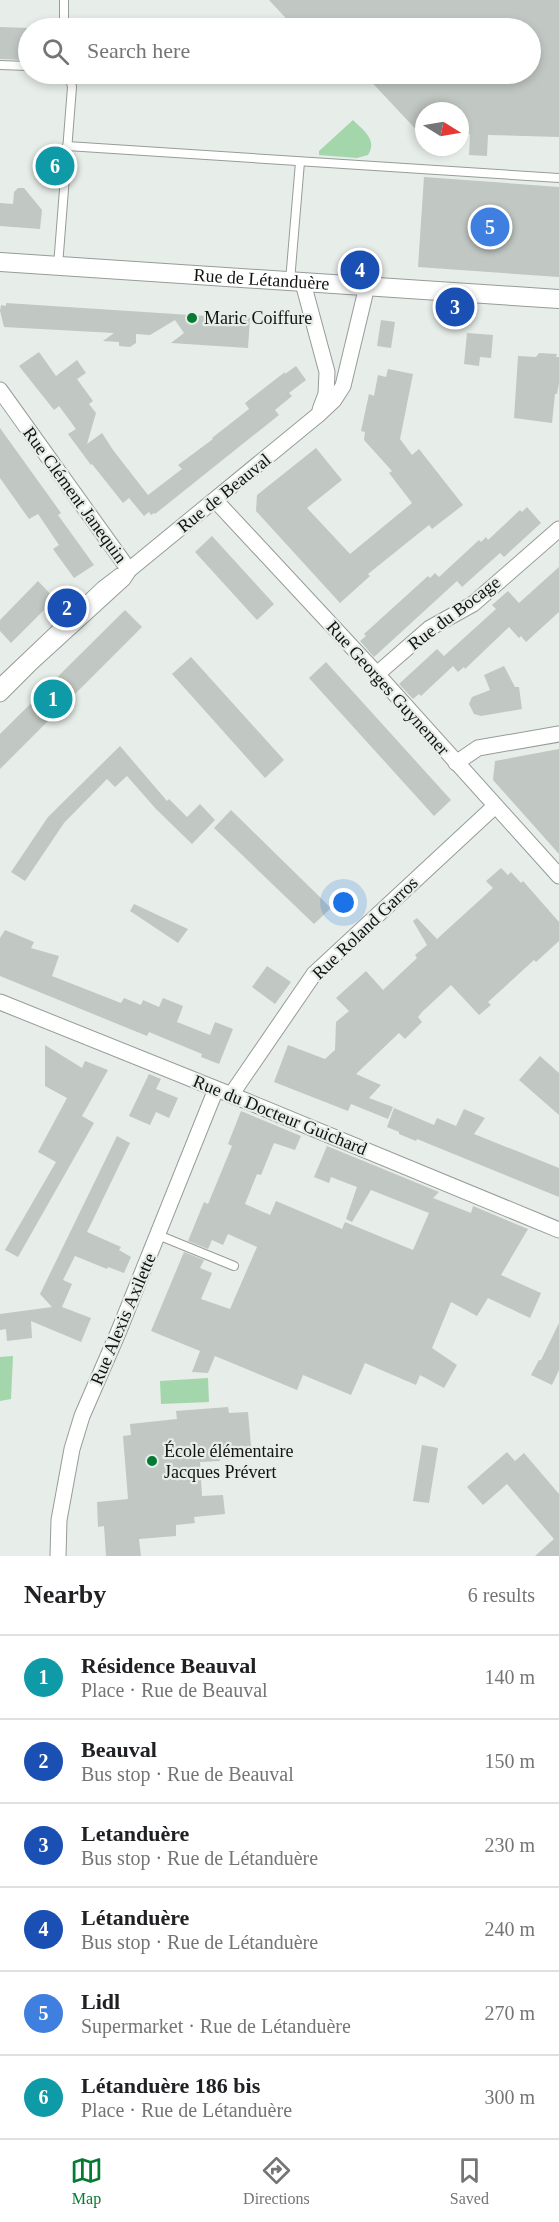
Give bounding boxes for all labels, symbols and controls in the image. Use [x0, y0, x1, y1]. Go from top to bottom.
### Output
search box [18, 18, 541, 84]
icon: search [39, 35, 72, 68]
text: Search here [87, 38, 190, 63]
north arrow [415, 102, 469, 156]
pin: 6 [36, 144, 74, 188]
pin: 5 [470, 204, 510, 250]
pin: 4 [340, 248, 380, 292]
street label: Rue de Létanduère [193, 265, 330, 294]
pin: 3 [436, 284, 474, 330]
place label: Maric Coiffure [204, 308, 312, 328]
marker: Maric Coiffure [185, 311, 199, 325]
street label: Rue Clément Janequin [19, 423, 131, 567]
street label: Rue de Beauval [173, 449, 275, 537]
street label: Rue du Bocage [404, 572, 504, 654]
pin: 2 [48, 586, 86, 630]
street label: Rue Georges Guynemer [322, 617, 454, 759]
pin: 1 [34, 676, 72, 722]
street label: Rue Roland Garros [308, 873, 422, 983]
your location [329, 888, 358, 917]
street label: Rue du Docteur Guichard [190, 1071, 370, 1159]
street label: Rue Alexis Axilette [86, 1250, 160, 1388]
place label: École élémentaire Jacques Prévert [164, 1440, 293, 1482]
marker: École élémentaire Jacques Prévert [145, 1454, 159, 1468]
text: Nearby [24, 1580, 106, 1609]
text: 6 results [468, 1584, 535, 1606]
text: Résidence Beauval [81, 1653, 256, 1678]
text: 1 [39, 1666, 49, 1688]
text: 140 m [484, 1666, 535, 1688]
text: Place · Rue de Beauval [81, 1679, 268, 1701]
text: Beauval [81, 1737, 157, 1762]
text: 2 [39, 1750, 49, 1772]
text: 150 m [484, 1750, 535, 1772]
text: Bus stop · Rue de Beauval [81, 1763, 294, 1785]
text: Letanduère [81, 1821, 189, 1846]
text: 3 [39, 1834, 49, 1856]
text: 230 m [484, 1834, 535, 1856]
text: Bus stop · Rue de Létanduère [81, 1847, 318, 1869]
text: Létanduère [81, 1905, 189, 1930]
text: 4 [39, 1918, 49, 1940]
text: 240 m [484, 1918, 535, 1940]
text: Bus stop · Rue de Létanduère [81, 1931, 318, 1953]
text: Lidl [81, 1989, 120, 2014]
text: 5 [39, 2002, 49, 2024]
text: 270 m [484, 2002, 535, 2024]
text: Supermarket · Rue de Létanduère [81, 2015, 351, 2037]
text: Létanduère 186 bis [81, 2073, 260, 2098]
text: 6 [39, 2086, 49, 2108]
text: 300 m [484, 2086, 535, 2108]
text: Place · Rue de Létanduère [81, 2099, 292, 2121]
tab: Map [70, 2154, 103, 2208]
tab: Directions [243, 2154, 310, 2208]
tab: Saved [450, 2154, 489, 2208]

